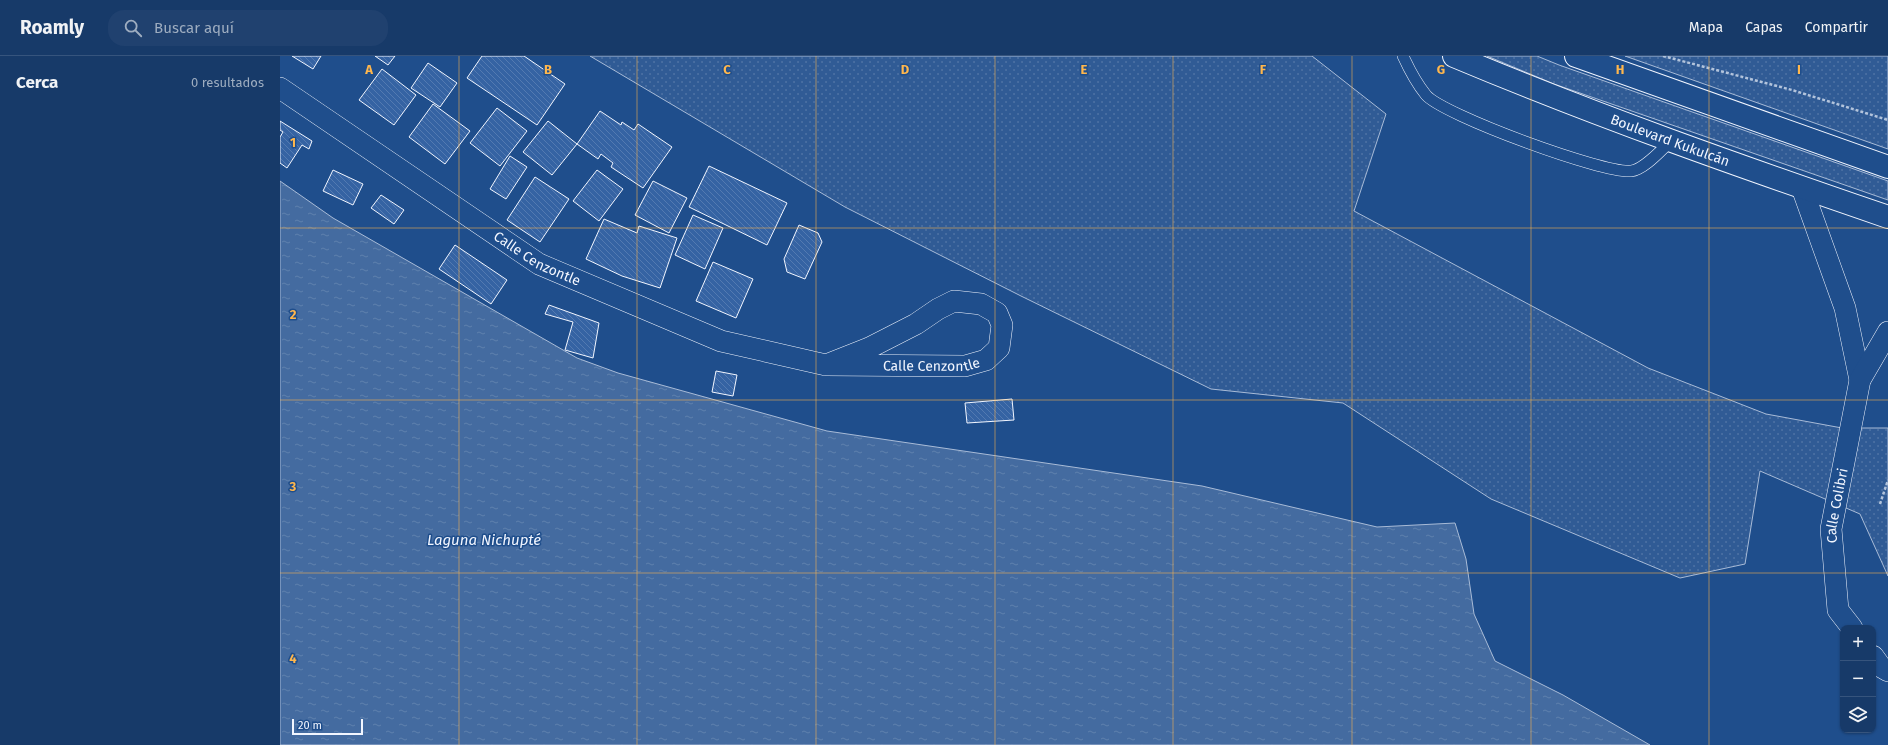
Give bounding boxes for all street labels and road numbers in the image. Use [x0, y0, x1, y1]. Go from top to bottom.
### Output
street label: Boulevard Kukulcán [1608, 111, 1732, 170]
street label: Calle Cenzontle [490, 228, 583, 290]
street label: Calle Cenzontle [883, 354, 982, 375]
street label: Calle Colibri [1823, 467, 1852, 544]

